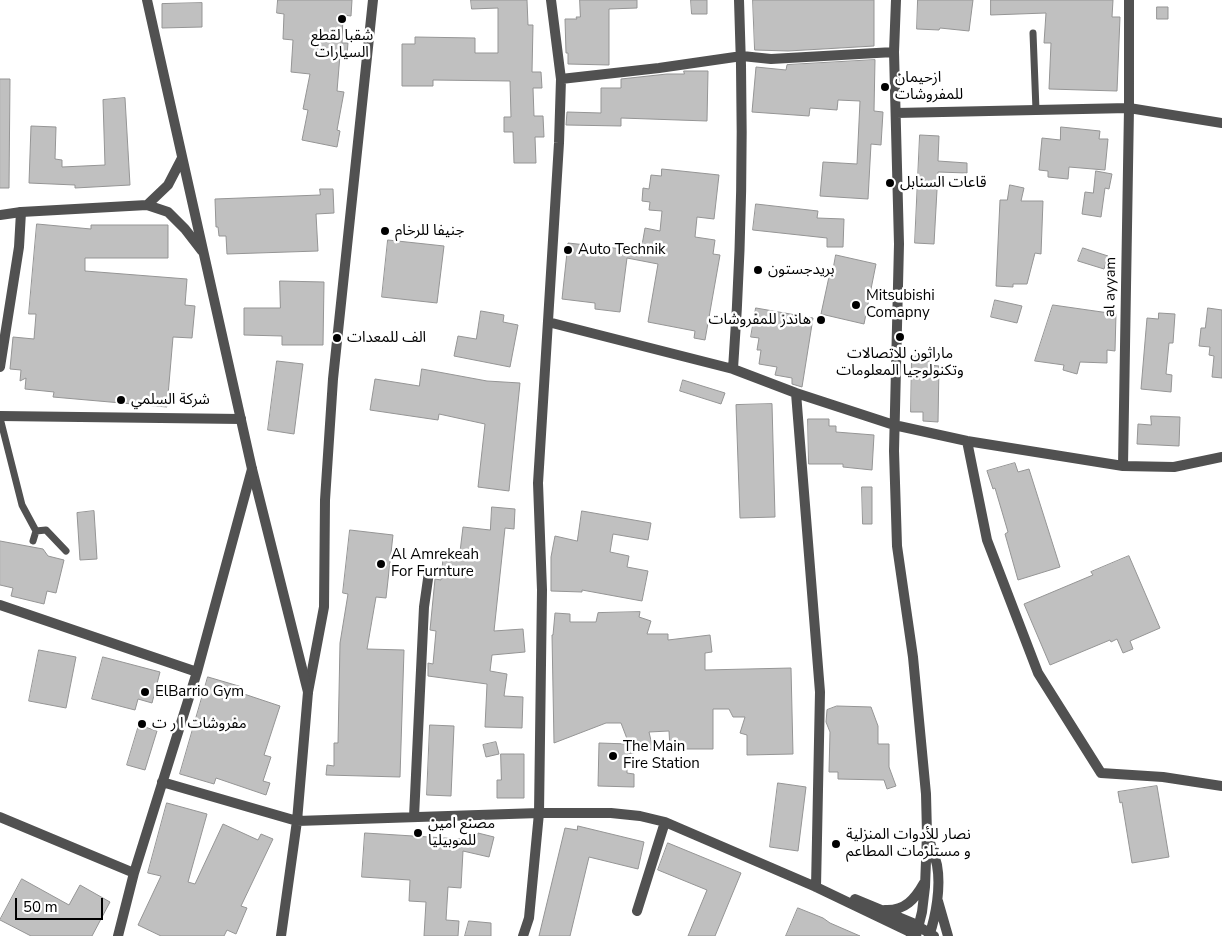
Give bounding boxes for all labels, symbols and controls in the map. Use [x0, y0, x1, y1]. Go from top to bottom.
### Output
marker: شقبا لقطع السيارات [336, 13, 348, 25]
place label: شقبا لقطع السيارات [311, 27, 373, 62]
place label: ازحيمان للمفروشات [895, 69, 963, 104]
marker: ازحيمان للمفروشات [879, 81, 891, 93]
place label: قاعات السنابل [900, 174, 986, 192]
marker: قاعات السنابل [884, 177, 896, 189]
place label: جنيفا للرخام [395, 222, 464, 240]
marker: جنيفا للرخام [379, 225, 391, 237]
place label: Auto Technik [578, 241, 666, 259]
marker: Auto Technik [562, 244, 574, 256]
street label: al ayyam [1101, 257, 1121, 317]
place label: بريدجستون [768, 261, 835, 279]
marker: بريدجستون [752, 264, 764, 276]
place label: Mitsubishi Comapny [866, 287, 935, 322]
marker: Mitsubishi Comapny [850, 299, 862, 311]
place label: هاندز للمفروشات [708, 311, 811, 329]
marker: هاندز للمفروشات [815, 314, 827, 326]
place label: الف للمعدات [347, 329, 426, 347]
marker: ماراثون للاتصالات وتكنولوجيا المعلومات [894, 331, 906, 343]
marker: الف للمعدات [331, 332, 343, 344]
place label: ماراثون للاتصالات وتكنولوجيا المعلومات [836, 345, 964, 380]
place label: شركة السلمي [131, 391, 210, 409]
marker: شركة السلمي [115, 394, 127, 406]
place label: Al Amrekeah For Furnture [391, 546, 479, 581]
marker: Al Amrekeah For Furnture [375, 558, 387, 570]
place label: ElBarrio Gym [155, 683, 244, 701]
marker: ElBarrio Gym [139, 686, 151, 698]
place label: مفروشات ا ر ت [152, 715, 246, 733]
marker: مفروشات ا ر ت [136, 718, 148, 730]
place label: The Main Fire Station [623, 738, 700, 773]
marker: The Main Fire Station [607, 750, 619, 762]
place label: مصنع امين للموبيليا [428, 815, 495, 850]
place label: نصار للأدوات المنزلية و مستلزمات المطاعم [846, 826, 971, 861]
marker: مصنع امين للموبيليا [412, 827, 424, 839]
marker: نصار للأدوات المنزلية و مستلزمات المطاعم [830, 838, 842, 850]
scale bar [18, 888, 105, 920]
text: 50 m [23, 897, 58, 917]

